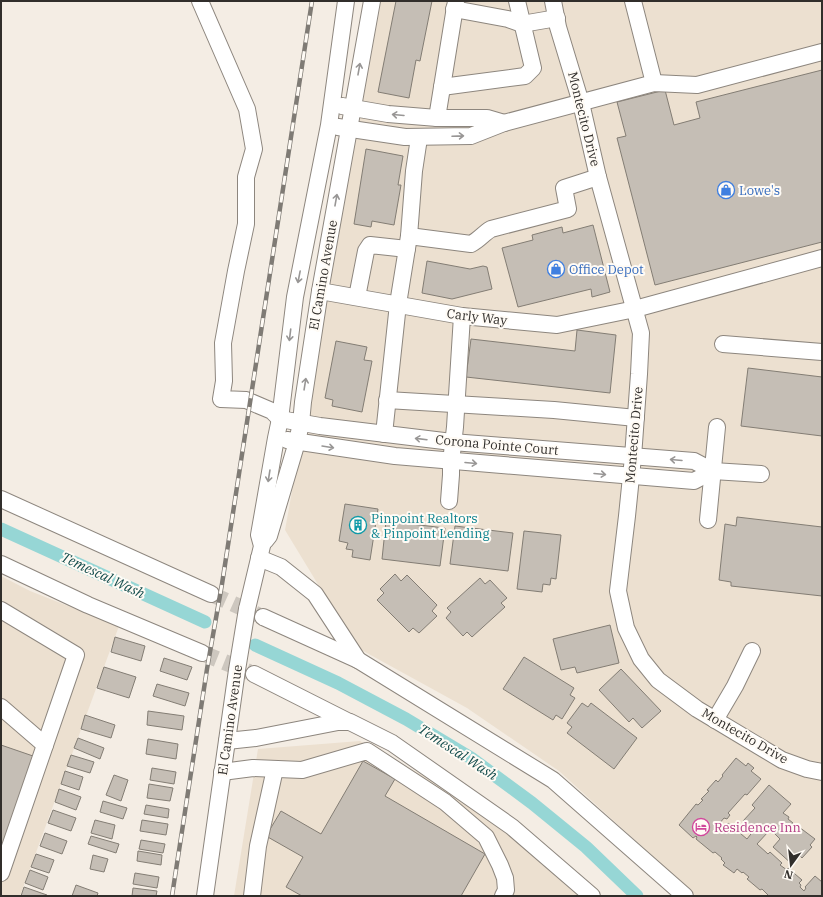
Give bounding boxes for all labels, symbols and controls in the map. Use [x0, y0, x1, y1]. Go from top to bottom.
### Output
one-way arrow [355, 63, 363, 76]
street label: Montecito Drive [564, 70, 604, 168]
one-way arrow [392, 111, 405, 119]
one-way arrow [451, 133, 464, 140]
shop icon: Lowe's [716, 180, 736, 200]
place label: Lowe's [739, 182, 780, 199]
one-way arrow [332, 194, 340, 207]
street label: El Camino Avenue [305, 219, 341, 331]
shop icon: Office Depot [546, 259, 566, 279]
place label: Office Depot [569, 261, 644, 278]
one-way arrow [295, 270, 303, 283]
street label: Carly Way [446, 305, 508, 329]
one-way arrow [287, 329, 294, 342]
one-way arrow [302, 378, 310, 391]
street label: Montecito Drive [621, 386, 647, 484]
street label: Corona Pointe Court [435, 431, 560, 459]
one-way arrow [415, 435, 428, 443]
one-way arrow [321, 443, 334, 451]
one-way arrow [670, 456, 683, 464]
one-way arrow [464, 460, 477, 467]
one-way arrow [265, 469, 273, 482]
one-way arrow [593, 471, 606, 478]
place label: Pinpoint Realtors & Pinpoint Lending [371, 510, 490, 542]
building icon: Pinpoint Realtors & Pinpoint Lending [348, 515, 368, 535]
water label: Temescal Wash [58, 548, 148, 602]
street label: El Camino Avenue [214, 664, 246, 776]
street label: Montecito Drive [699, 704, 791, 768]
water label: Temescal Wash [415, 720, 501, 784]
hotel icon: Residence Inn [691, 817, 711, 837]
place label: Residence Inn [714, 819, 801, 836]
north arrow [771, 845, 811, 885]
text: N [782, 867, 794, 883]

